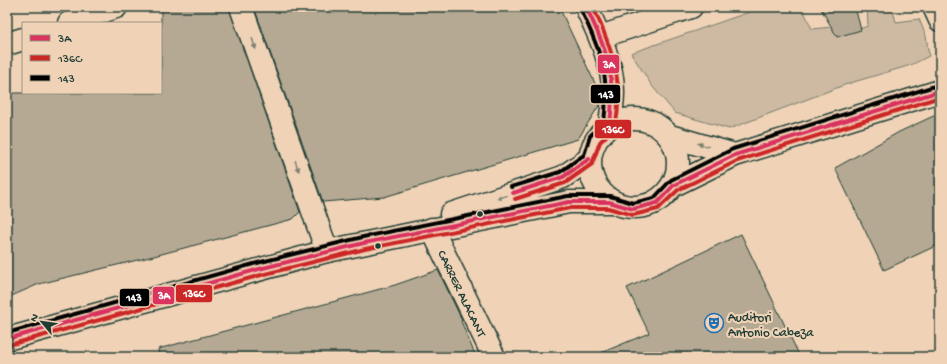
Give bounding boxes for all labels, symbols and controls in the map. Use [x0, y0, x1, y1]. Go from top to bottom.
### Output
legend [22, 22, 162, 94]
text: 3A [57, 33, 72, 47]
one-way arrow [251, 38, 257, 50]
text: 136C [57, 53, 83, 67]
line badge: 3A [597, 54, 620, 74]
text: 3A [602, 60, 617, 72]
text: 143 [57, 73, 75, 87]
line badge: 143 [590, 84, 621, 104]
text: 143 [597, 90, 614, 102]
line badge: 136C [594, 119, 632, 139]
text: 136C [601, 125, 625, 137]
one-way arrow [696, 142, 708, 148]
one-way arrow [294, 161, 300, 173]
one-way arrow [496, 194, 508, 200]
unlabelled marker [475, 209, 485, 219]
unlabelled marker [373, 241, 383, 251]
street label: CARRER ALACANT [433, 248, 489, 341]
line badge: 136C [175, 284, 213, 303]
line badge: 3A [152, 286, 175, 305]
line badge: 143 [119, 288, 150, 307]
text: 136C [182, 289, 206, 301]
text: 3A [157, 291, 172, 303]
text: 143 [125, 293, 142, 305]
north arrow [22, 302, 62, 342]
place label: Auditori Antonio Cabeza [728, 311, 814, 341]
text: N [28, 312, 42, 324]
theatre icon: Auditori Antonio Cabeza [703, 312, 725, 334]

